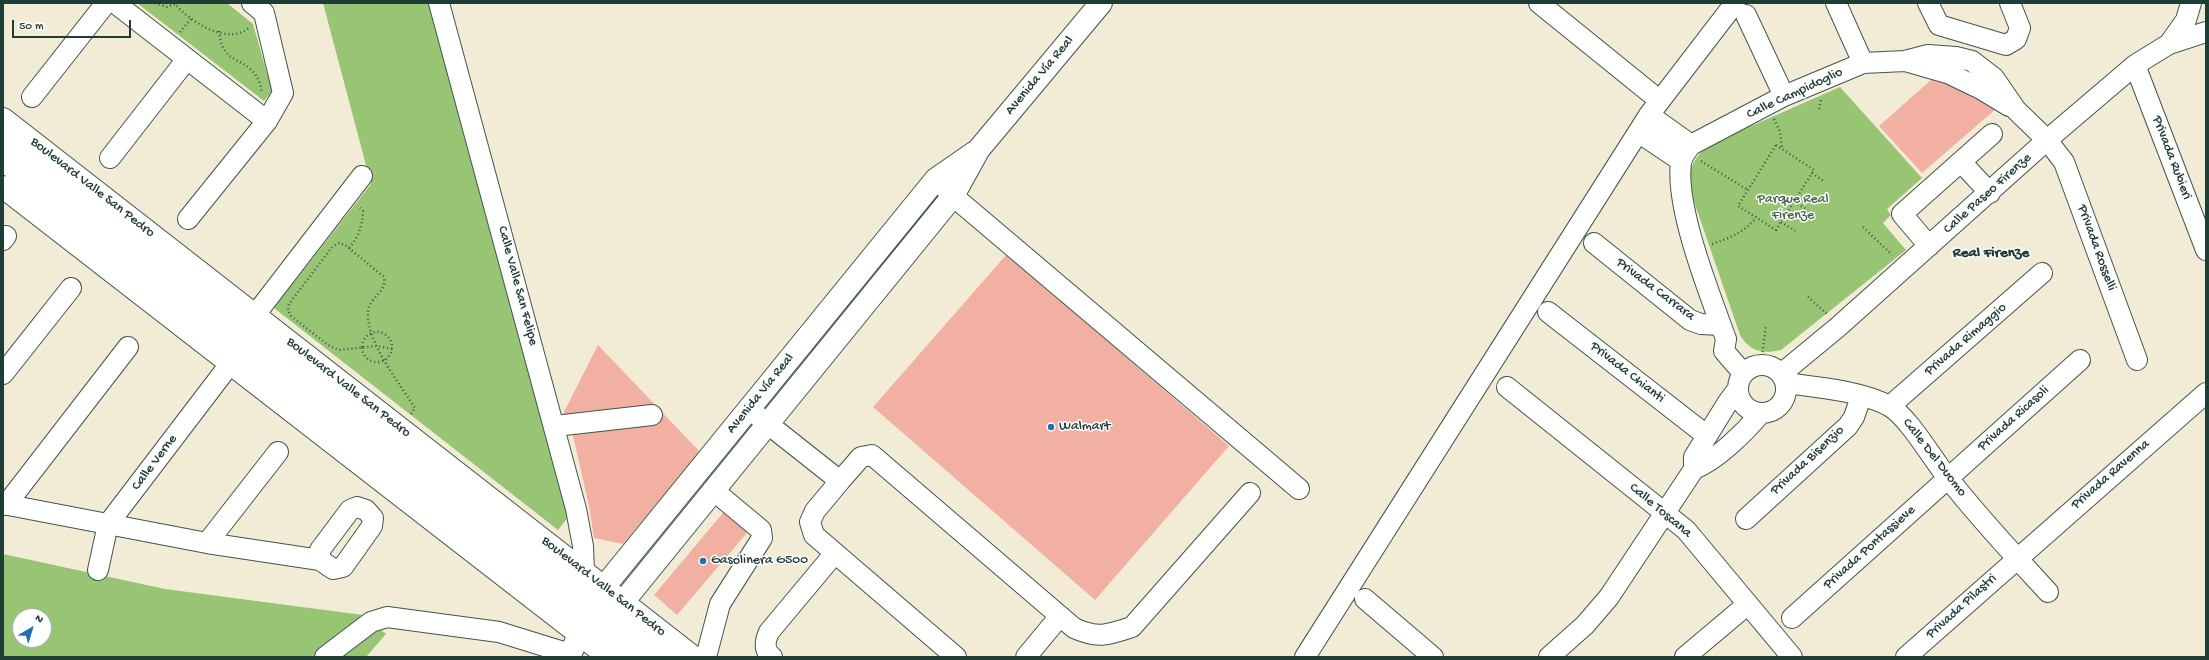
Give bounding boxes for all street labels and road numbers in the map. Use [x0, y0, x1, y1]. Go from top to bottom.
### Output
street label: Avenida Vía Real [1002, 33, 1078, 119]
street label: Calle Campidoglio [1744, 64, 1846, 124]
street label: Privada Rubieri [2147, 114, 2195, 202]
street label: Boulevard Valle San Pedro [26, 134, 158, 242]
street label: Calle Paseo Firenze [1940, 150, 2036, 238]
street label: Privada Rosselli [2073, 203, 2119, 293]
street label: Calle Valle San Felipe [493, 224, 541, 348]
street label: Privada Carrara [1612, 255, 1698, 325]
street label: Privada Rimaggio [1922, 300, 2010, 380]
street label: Boulevard Valle San Pedro [282, 334, 414, 442]
street label: Privada Chianti [1586, 339, 1668, 407]
street label: Avenida Vía Real [724, 351, 798, 437]
street label: Privada Ricasoli [1975, 383, 2053, 455]
street label: Calle Del Duomo [1898, 415, 1970, 501]
street label: Privada Bisenzio [1768, 423, 1848, 499]
street label: Calle Verne [128, 432, 182, 494]
street label: Privada Ravenna [2068, 436, 2154, 514]
street label: Calle Toscana [1625, 480, 1695, 542]
street label: Privada Pontassieve [1821, 502, 1919, 594]
street label: Boulevard Valle San Pedro [537, 533, 669, 641]
street label: Privada Pilastri [1923, 571, 2001, 643]

